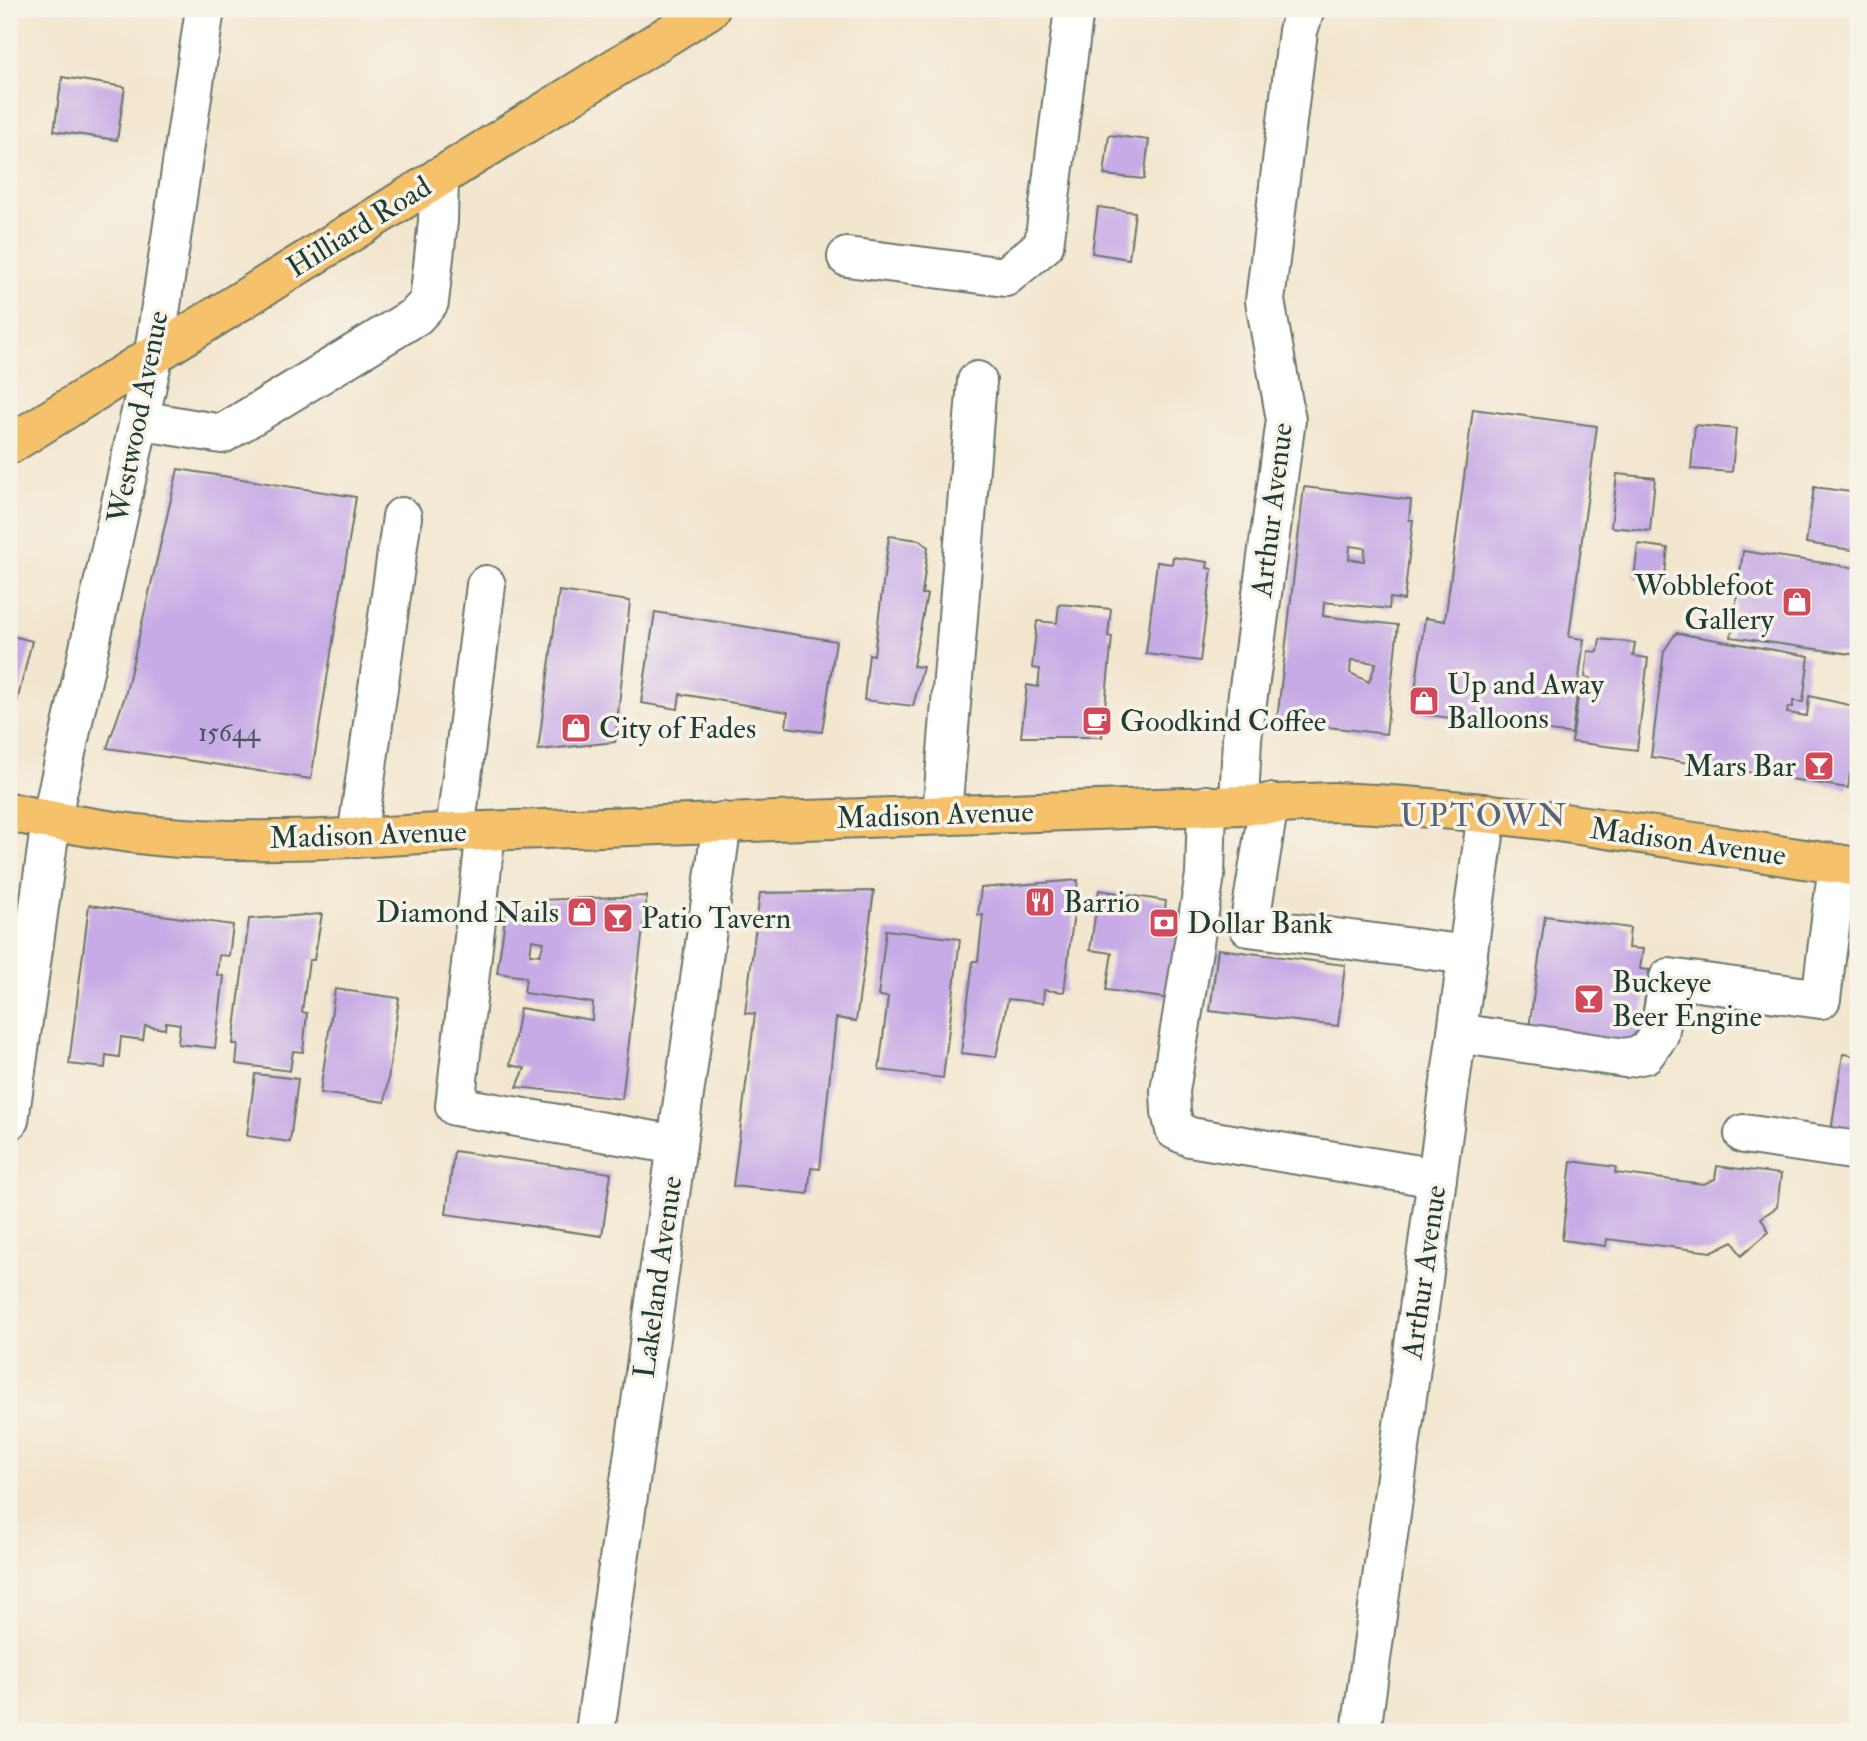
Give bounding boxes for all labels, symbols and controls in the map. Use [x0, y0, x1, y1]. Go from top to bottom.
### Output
street label: Hilliard Road [280, 168, 438, 286]
street label: Westwood Avenue [99, 308, 177, 527]
street label: Arthur Avenue [1243, 421, 1301, 600]
place label: Wobblefoot Gallery [1633, 567, 1775, 638]
shop icon: Wobblefoot Gallery [1780, 585, 1814, 619]
place label: Up and Away Balloons [1447, 666, 1605, 737]
shop icon: Up and Away Balloons [1407, 684, 1441, 718]
place label: Goodkind Coffee [1120, 703, 1326, 740]
cafe icon: Goodkind Coffee [1080, 704, 1114, 738]
place label: City of Fades [599, 710, 756, 747]
shop icon: City of Fades [559, 711, 593, 745]
house number: 15644 [198, 717, 261, 749]
place label: Mars Bar [1684, 748, 1796, 785]
bar icon: Mars Bar [1802, 749, 1836, 783]
street label: Madison Avenue [836, 793, 1034, 837]
district label: UPTOWN [1400, 796, 1568, 836]
street label: Madison Avenue [1588, 810, 1788, 874]
street label: Madison Avenue [269, 813, 467, 857]
place label: Barrio [1063, 884, 1140, 921]
restaurant icon: Barrio [1023, 885, 1057, 919]
place label: Diamond Nails [376, 894, 559, 931]
shop icon: Diamond Nails [565, 895, 599, 929]
place label: Patio Tavern [641, 900, 791, 937]
bar icon: Patio Tavern [601, 901, 635, 935]
place label: Dollar Bank [1187, 905, 1333, 942]
bank icon: Dollar Bank [1147, 906, 1181, 940]
place label: Buckeye Beer Engine [1612, 964, 1762, 1035]
bar icon: Buckeye Beer Engine [1572, 982, 1606, 1016]
street label: Lakeland Avenue [625, 1173, 691, 1381]
street label: Arthur Avenue [1393, 1183, 1455, 1362]

